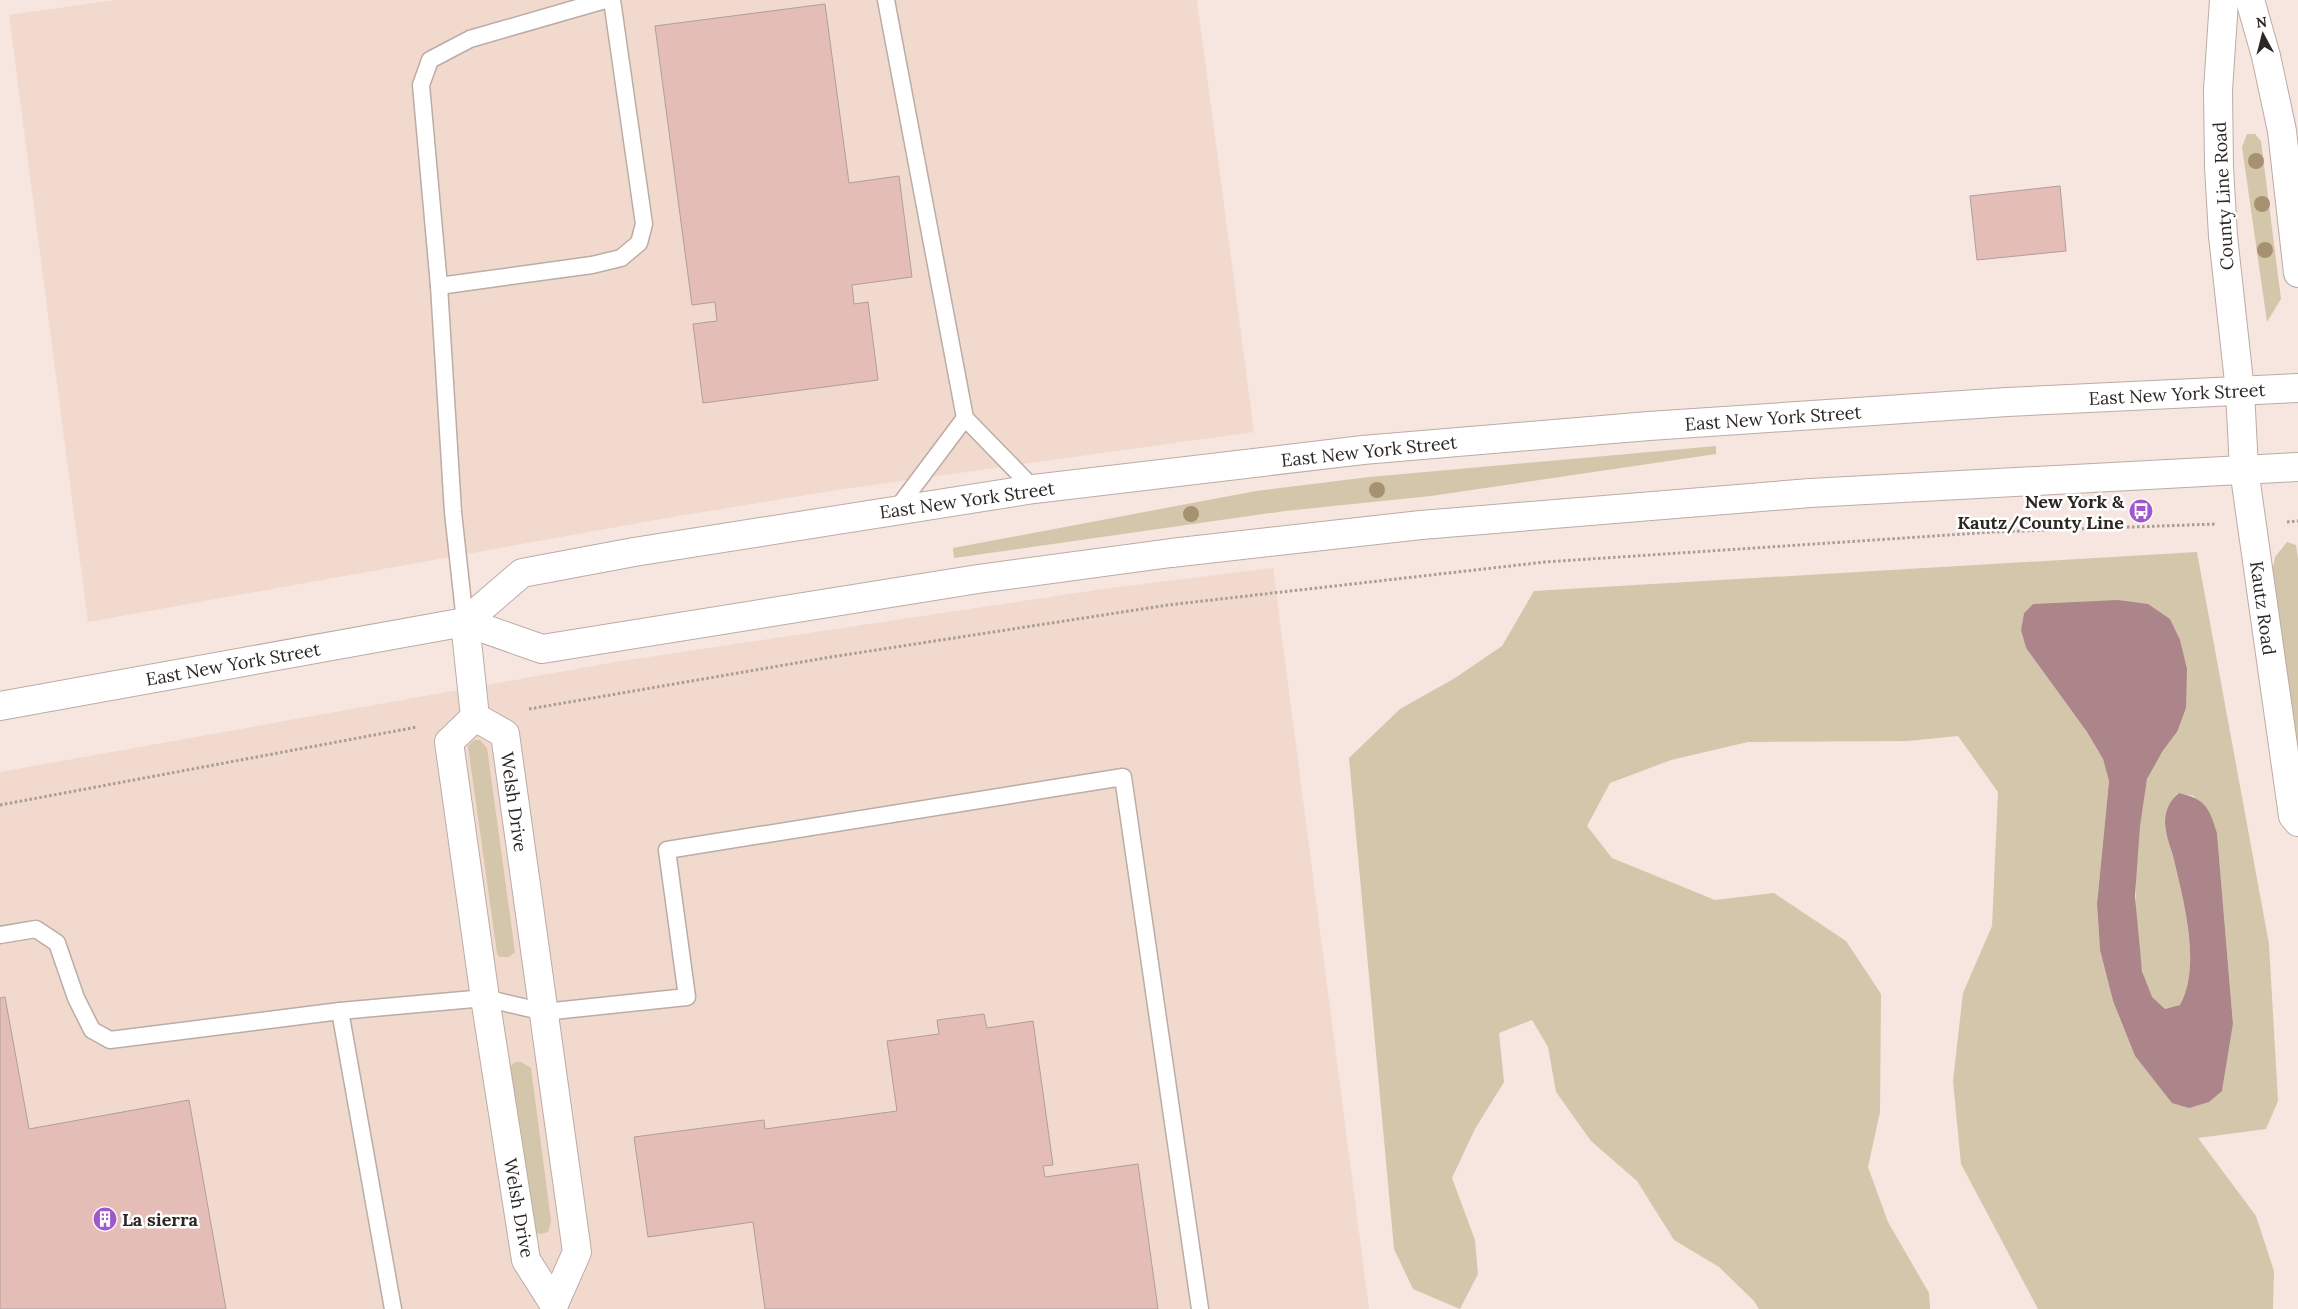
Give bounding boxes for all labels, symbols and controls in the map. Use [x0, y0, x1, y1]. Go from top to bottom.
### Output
north arrow [2238, 10, 2288, 60]
text: N [2255, 12, 2268, 32]
street label: County Line Road [2208, 121, 2238, 271]
street label: East New York Street [2088, 378, 2266, 410]
street label: East New York Street [1684, 400, 1862, 436]
street label: East New York Street [1280, 430, 1458, 472]
street label: East New York Street [878, 476, 1056, 524]
place label: New York & Kautz/County Line [1957, 490, 2125, 534]
bus stop icon: New York & Kautz/County Line [2128, 498, 2154, 524]
street label: Kautz Road [2245, 559, 2281, 657]
street label: East New York Street [144, 637, 322, 691]
street label: Welsh Drive [496, 751, 532, 854]
street label: Welsh Drive [499, 1156, 539, 1260]
building icon: La sierra [92, 1206, 118, 1232]
place label: La sierra [122, 1208, 199, 1231]

